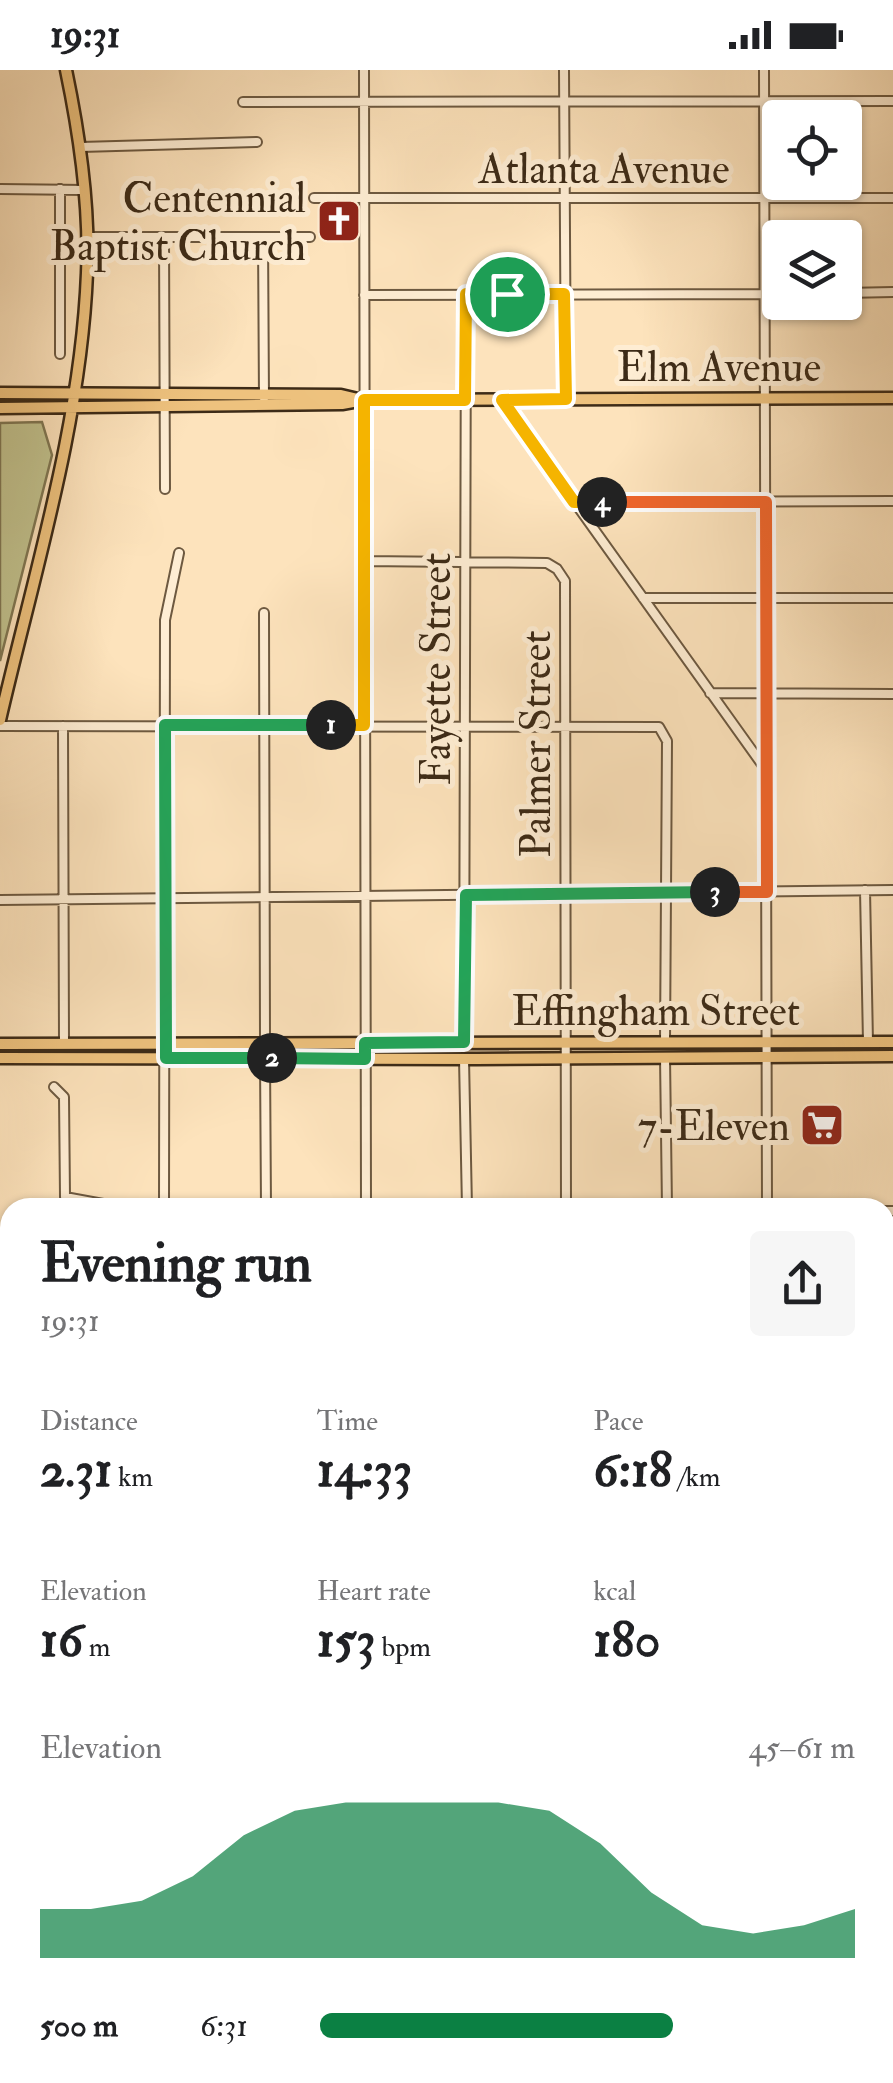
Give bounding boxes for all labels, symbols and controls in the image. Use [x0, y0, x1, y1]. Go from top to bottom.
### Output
text: 19:31 [50, 11, 120, 59]
map controls [762, 100, 862, 320]
button: locate [762, 100, 862, 200]
street label: Atlanta Avenue [477, 144, 730, 196]
place label: Centennial Baptist Church [50, 173, 306, 273]
church icon: Centennial Baptist Church [316, 198, 362, 244]
button: layers [762, 220, 862, 320]
pin [465, 252, 550, 337]
icon: arrive [480, 267, 535, 322]
street label: Elm Avenue [617, 342, 821, 394]
pin: 4 [577, 477, 627, 527]
text: 4 [594, 484, 610, 519]
street label: Fayette Street [411, 553, 463, 785]
street label: Palmer Street [511, 630, 563, 858]
pin: 1 [306, 700, 356, 750]
text: 1 [326, 707, 336, 742]
pin: 3 [690, 867, 740, 917]
text: 3 [710, 874, 720, 909]
street label: Effingham Street [512, 986, 800, 1038]
pin: 2 [247, 1033, 297, 1083]
text: 2 [265, 1040, 279, 1075]
place label: 7-Eleven [638, 1101, 790, 1153]
supermarket icon: 7-Eleven [799, 1102, 845, 1148]
text: Evening run [40, 1229, 312, 1298]
button: share [750, 1231, 855, 1336]
text: 19:31 [40, 1301, 99, 1341]
text: Distance [40, 1404, 138, 1439]
text: Time [317, 1404, 378, 1439]
text: Pace [593, 1404, 644, 1439]
text: 2.31 [40, 1439, 112, 1502]
text: 14:33 [317, 1439, 412, 1502]
text: 6:18 [593, 1439, 672, 1502]
text: km [112, 1460, 153, 1495]
text: /km [672, 1460, 720, 1495]
text: Elevation [40, 1574, 147, 1609]
text: Heart rate [317, 1574, 431, 1609]
text: kcal [593, 1574, 636, 1609]
text: 16 [40, 1609, 83, 1672]
text: 153 [317, 1609, 376, 1672]
text: 180 [593, 1609, 660, 1672]
text: m [83, 1630, 110, 1665]
text: bpm [376, 1630, 431, 1665]
text: Elevation [40, 1728, 162, 1768]
text: 45–61 m [749, 1728, 855, 1768]
text: 500 m [40, 2006, 118, 2046]
text: 6:31 [200, 2006, 248, 2046]

